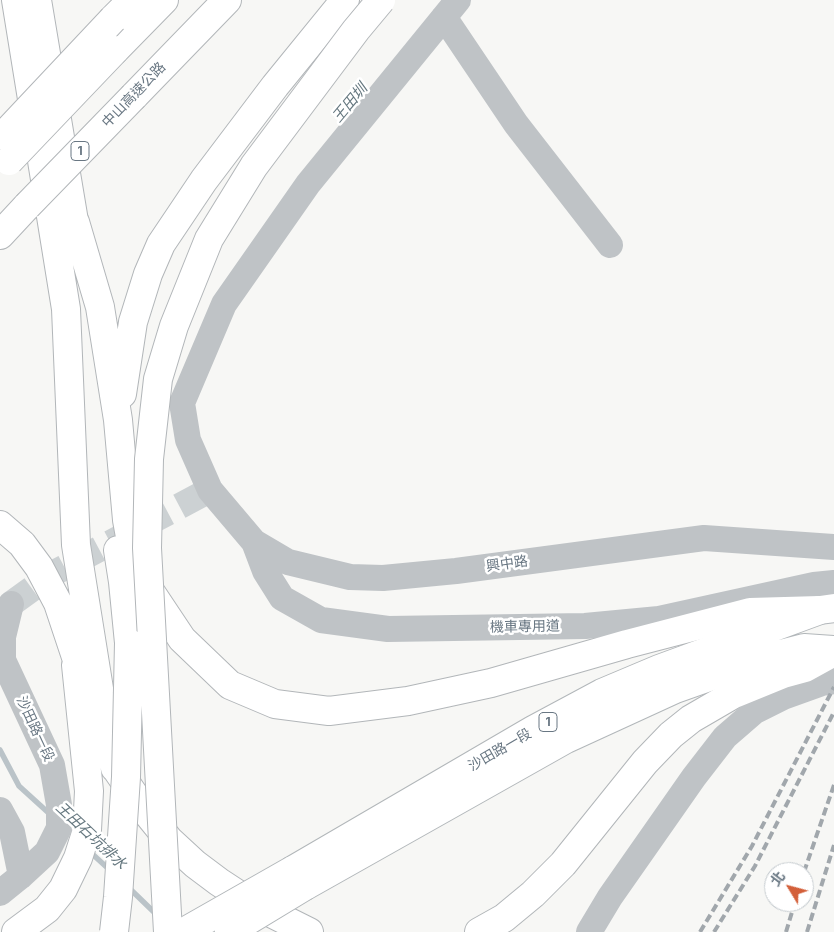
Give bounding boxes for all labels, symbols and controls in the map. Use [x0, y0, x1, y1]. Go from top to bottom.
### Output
street label: 中山高速公路 [99, 59, 169, 131]
water label: 王田圳 [329, 80, 371, 126]
road number: 1 [71, 142, 89, 160]
street label: 興中路 [485, 553, 529, 575]
street label: 機車專用道 [490, 618, 560, 636]
street label: 沙田路一段 [13, 694, 57, 764]
road number: 1 [539, 712, 557, 732]
street label: 沙田路一段 [465, 725, 535, 775]
water label: 王田石坑排水 [52, 799, 130, 873]
north arrow [764, 862, 814, 912]
text: 北 [766, 868, 788, 889]

